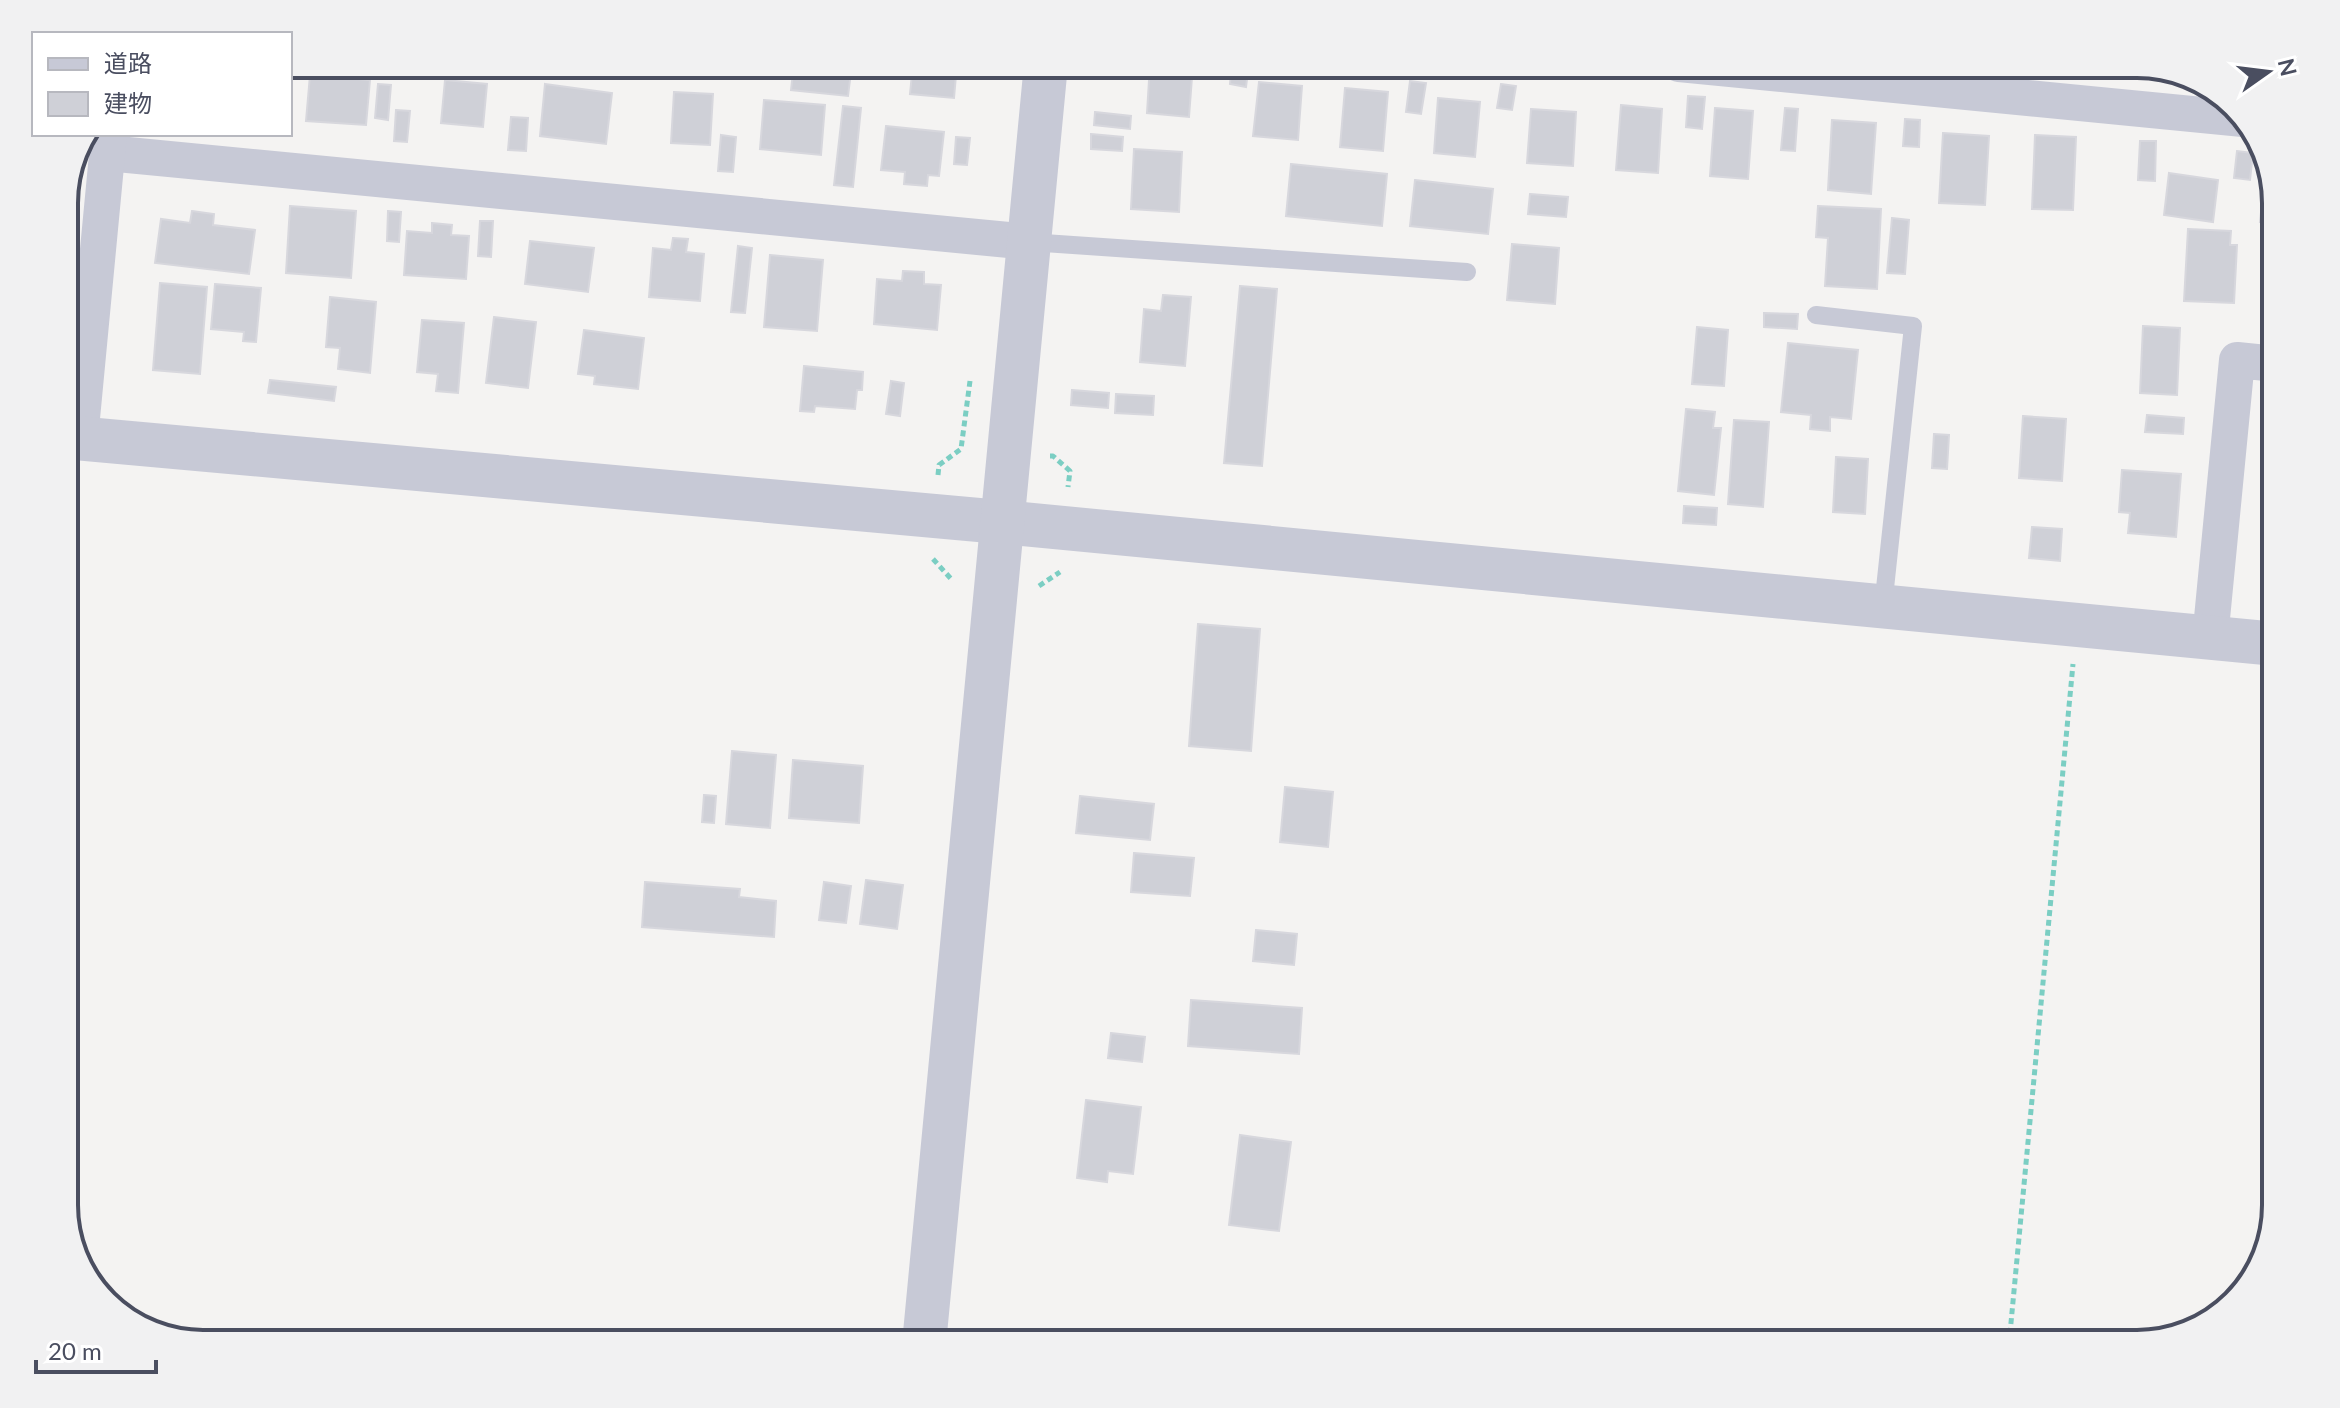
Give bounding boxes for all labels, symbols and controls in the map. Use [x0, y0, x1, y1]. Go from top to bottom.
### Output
legend [32, 32, 292, 136]
north arrow [2228, 32, 2308, 112]
text: 道路 [104, 48, 152, 77]
text: N [2273, 56, 2303, 79]
text: 建物 [104, 88, 152, 117]
scale bar [36, 1324, 156, 1374]
text: 20 m [48, 1336, 102, 1365]

